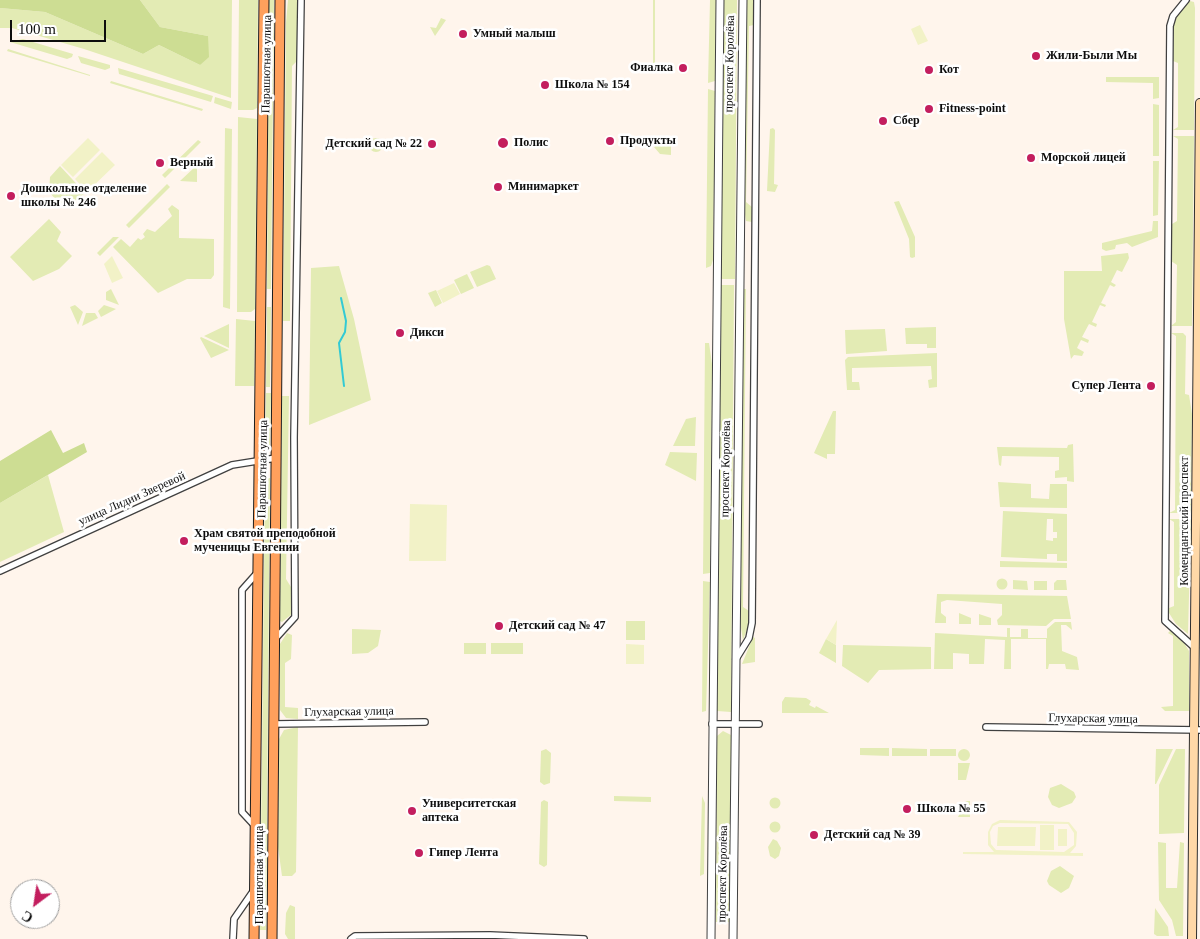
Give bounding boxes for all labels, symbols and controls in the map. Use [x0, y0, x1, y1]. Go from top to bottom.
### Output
scale bar [12, 10, 109, 42]
street label: Парашютная улица [259, 15, 275, 113]
street label: проспект Королёва [722, 15, 738, 113]
text: 100 m [18, 21, 56, 37]
place label: Умный малыш [473, 27, 556, 41]
marker: Умный малыш [457, 28, 469, 40]
place label: Жили-Были Мы [1046, 49, 1137, 63]
marker: Жили-Были Мы [1030, 50, 1042, 62]
place label: Фиалка [630, 61, 673, 75]
marker: Фиалка [677, 62, 689, 74]
place label: Кот [939, 63, 959, 77]
marker: Кот [923, 64, 935, 76]
place label: Школа № 154 [555, 78, 630, 92]
marker: Школа № 154 [539, 79, 551, 91]
place label: Fitness-point [939, 102, 1006, 116]
marker: Fitness-point [923, 103, 935, 115]
place label: Сбер [893, 114, 920, 128]
marker: Сбер [877, 115, 889, 127]
place label: Продукты [620, 134, 676, 148]
marker: Продукты [604, 135, 616, 147]
marker: Полис [496, 136, 510, 150]
place label: Полис [514, 136, 548, 150]
place label: Детский сад № 22 [326, 137, 422, 151]
marker: Детский сад № 22 [426, 138, 438, 150]
place label: Морской лицей [1041, 151, 1126, 165]
marker: Морской лицей [1025, 152, 1037, 164]
place label: Верный [170, 156, 213, 170]
marker: Верный [154, 157, 166, 169]
place label: Минимаркет [508, 180, 579, 194]
marker: Минимаркет [492, 181, 504, 193]
place label: Дошкольное отделение школы № 246 [21, 182, 146, 210]
marker: Дошкольное отделение школы № 246 [5, 190, 17, 202]
place label: Дикси [410, 326, 444, 340]
marker: Дикси [394, 327, 406, 339]
place label: Супер Лента [1072, 379, 1141, 393]
marker: Супер Лента [1145, 380, 1157, 392]
street label: Парашютная улица [255, 420, 271, 518]
street label: проспект Королёва [718, 420, 734, 518]
street label: Комендантский проспект [1178, 456, 1192, 586]
street label: улица Лидии Зверевой [76, 469, 188, 529]
place label: Храм святой преподобной мученицы Евгении [194, 527, 336, 555]
marker: Храм святой преподобной мученицы Евгении [178, 535, 190, 547]
place label: Детский сад № 47 [509, 619, 605, 633]
marker: Детский сад № 47 [493, 620, 505, 632]
street label: Глухарская улица [304, 704, 394, 720]
street label: Глухарская улица [1048, 711, 1138, 727]
place label: Университетская аптека [422, 797, 516, 825]
place label: Школа № 55 [917, 802, 986, 816]
marker: Школа № 55 [901, 803, 913, 815]
marker: Университетская аптека [406, 805, 418, 817]
street label: проспект Королёва [715, 825, 731, 923]
street label: Парашютная улица [253, 826, 267, 924]
place label: Детский сад № 39 [824, 828, 920, 842]
marker: Детский сад № 39 [808, 829, 820, 841]
place label: Гипер Лента [429, 846, 498, 860]
marker: Гипер Лента [413, 847, 425, 859]
north arrow [10, 879, 60, 929]
text: С [19, 907, 36, 925]

